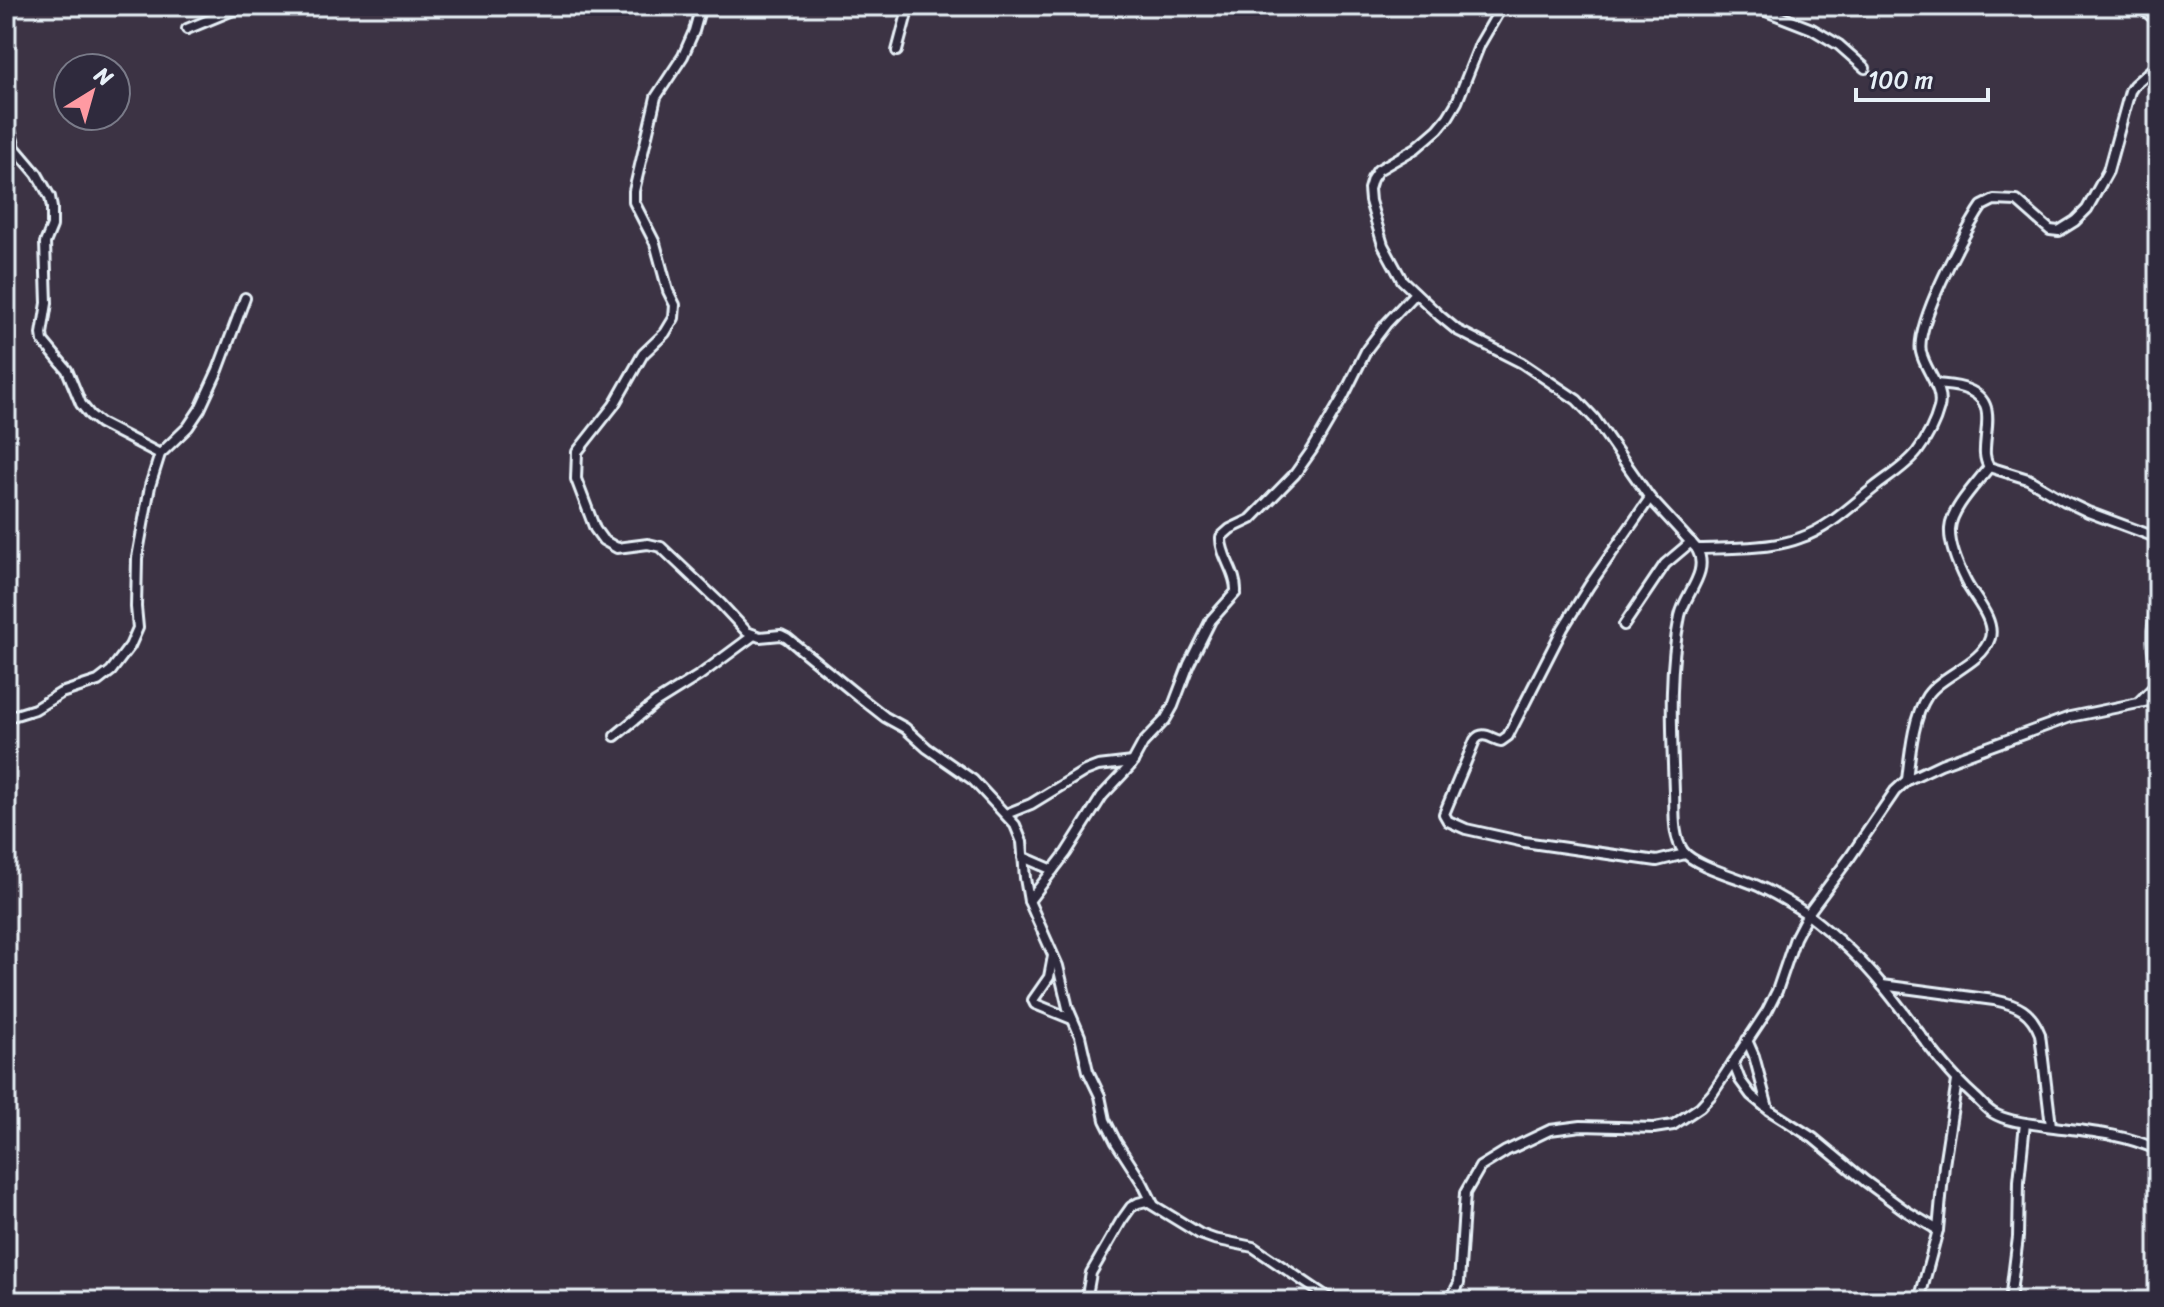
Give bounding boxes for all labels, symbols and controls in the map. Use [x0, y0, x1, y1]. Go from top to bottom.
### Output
north arrow [52, 52, 132, 132]
scale bar [1856, 52, 1988, 102]
text: N [85, 56, 122, 97]
text: 100 m [1868, 59, 1933, 101]

